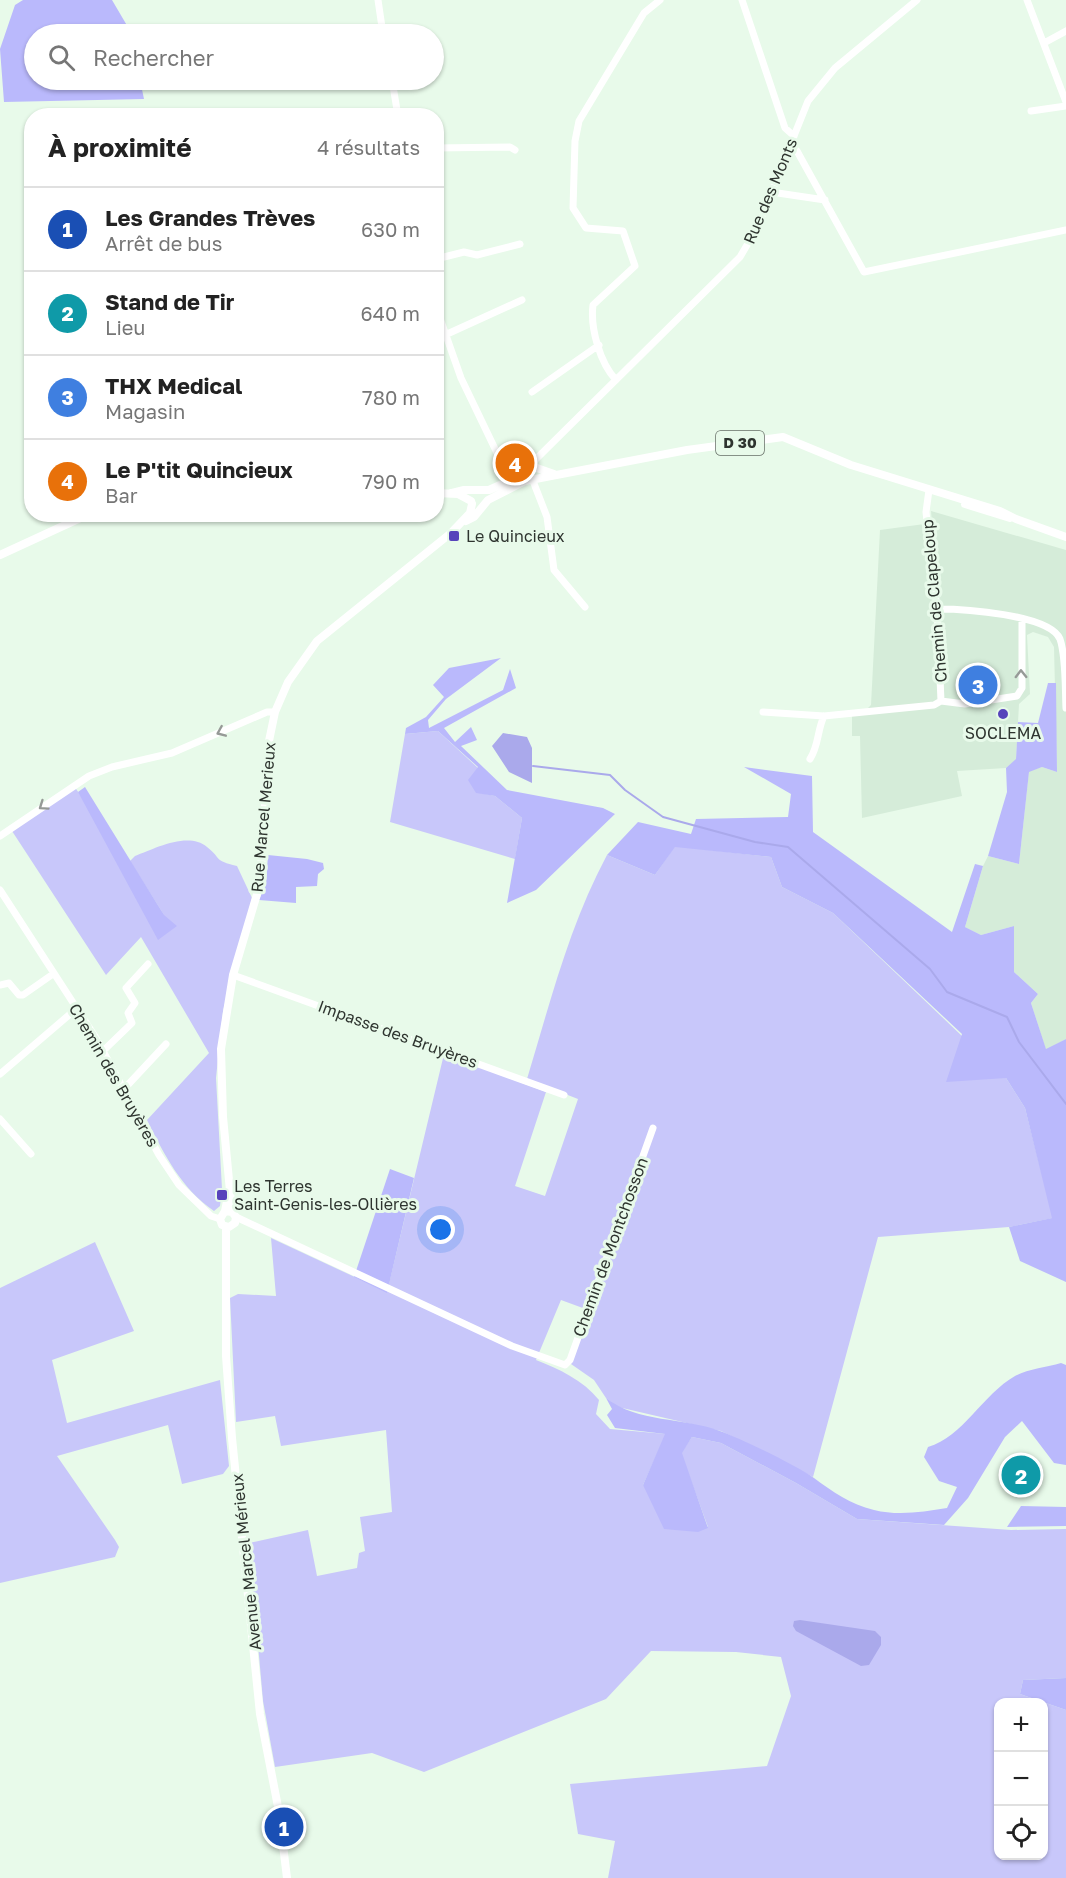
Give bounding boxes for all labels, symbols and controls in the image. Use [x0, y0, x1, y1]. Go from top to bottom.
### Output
search box [24, 24, 444, 90]
icon: search [45, 41, 78, 74]
text: Rechercher [93, 44, 214, 71]
text: À proximité [48, 132, 192, 163]
text: 4 résultats [317, 135, 420, 159]
street label: Rue des Monts [739, 135, 801, 247]
text: Les Grandes Trèves [105, 204, 315, 231]
text: 1 [62, 217, 73, 241]
text: 630 m [361, 217, 420, 241]
text: Arrêt de bus [105, 231, 222, 255]
text: Stand de Tir [105, 288, 234, 315]
text: 2 [61, 301, 74, 325]
text: 640 m [361, 301, 420, 325]
text: Lieu [105, 315, 145, 339]
text: THX Medical [105, 372, 242, 399]
text: 3 [61, 385, 74, 409]
text: 780 m [362, 385, 420, 409]
text: Magasin [105, 399, 185, 423]
road number: D 30 [716, 431, 764, 455]
pin: 4 [496, 440, 534, 486]
text: Le P'tit Quincieux [105, 456, 293, 483]
text: 4 [61, 469, 74, 493]
text: 790 m [362, 469, 420, 493]
text: Bar [105, 483, 138, 507]
street label: Chemin de Clapeloup [917, 518, 951, 683]
place label: Le Quincieux [466, 526, 565, 546]
marker: Le Quincieux [447, 529, 461, 543]
pin: 3 [958, 662, 998, 708]
one-way arrow [1015, 669, 1028, 678]
marker: SOCLEMA [996, 707, 1010, 721]
place label: SOCLEMA [965, 723, 1041, 743]
one-way arrow [216, 725, 227, 737]
street label: Rue Marcel Merieux [246, 741, 280, 893]
one-way arrow [38, 799, 49, 810]
street label: Impasse des Bruyères [315, 996, 481, 1072]
street label: Chemin des Bruyères [65, 1000, 163, 1150]
street label: Chemin de Montchosson [568, 1155, 652, 1339]
place label: Les Terres Saint-Genis-les-Ollières [234, 1176, 417, 1214]
marker: Les Terres Saint-Genis-les-Ollières [215, 1188, 229, 1202]
your location [426, 1215, 455, 1244]
pin: 2 [1002, 1452, 1040, 1498]
street label: Avenue Marcel Mérieux [227, 1472, 265, 1651]
map controls [994, 1698, 1048, 1860]
button: + [994, 1698, 1048, 1752]
button: − [994, 1752, 1048, 1806]
pin: 1 [264, 1804, 304, 1850]
button: locate [994, 1806, 1048, 1860]

